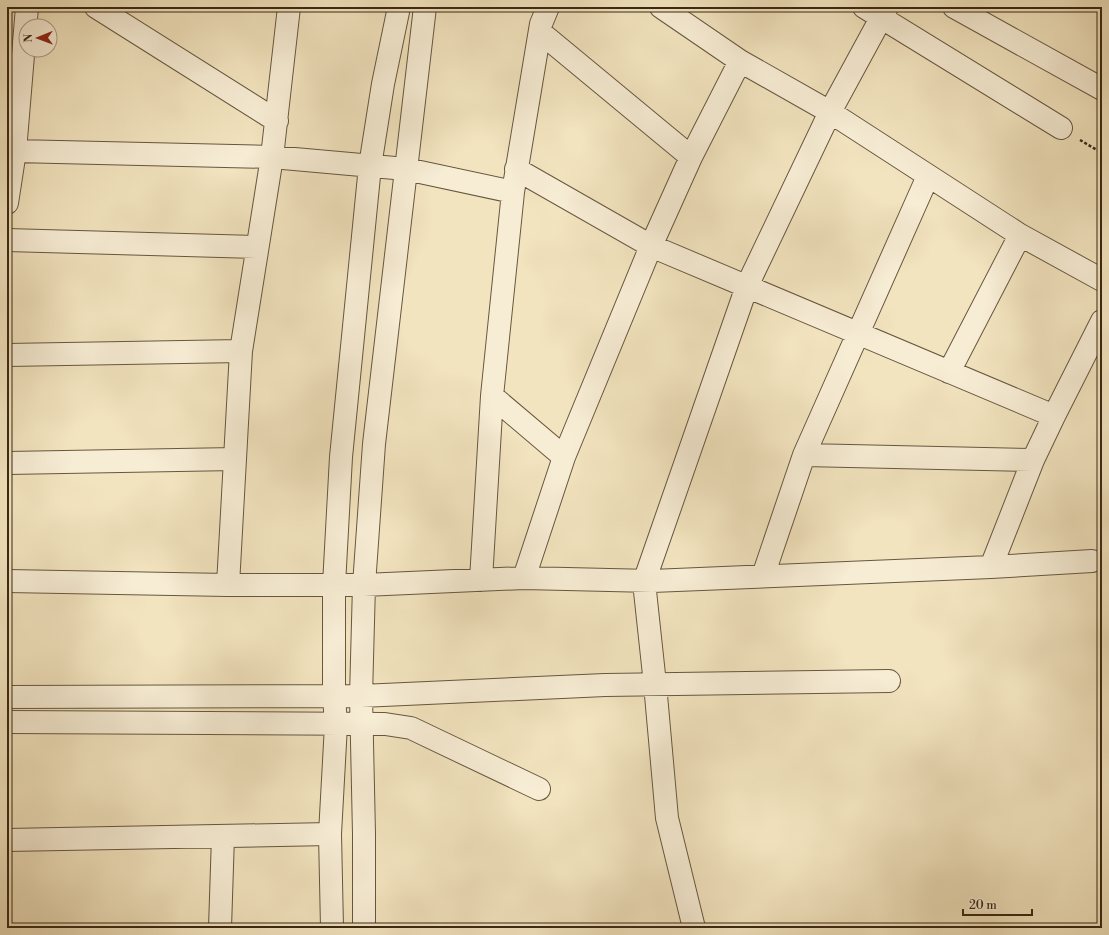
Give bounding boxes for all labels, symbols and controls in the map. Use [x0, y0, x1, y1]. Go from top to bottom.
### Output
north arrow [18, 18, 58, 58]
text: N [22, 33, 36, 43]
scale bar [963, 891, 1032, 917]
text: 20 m [969, 898, 997, 913]

